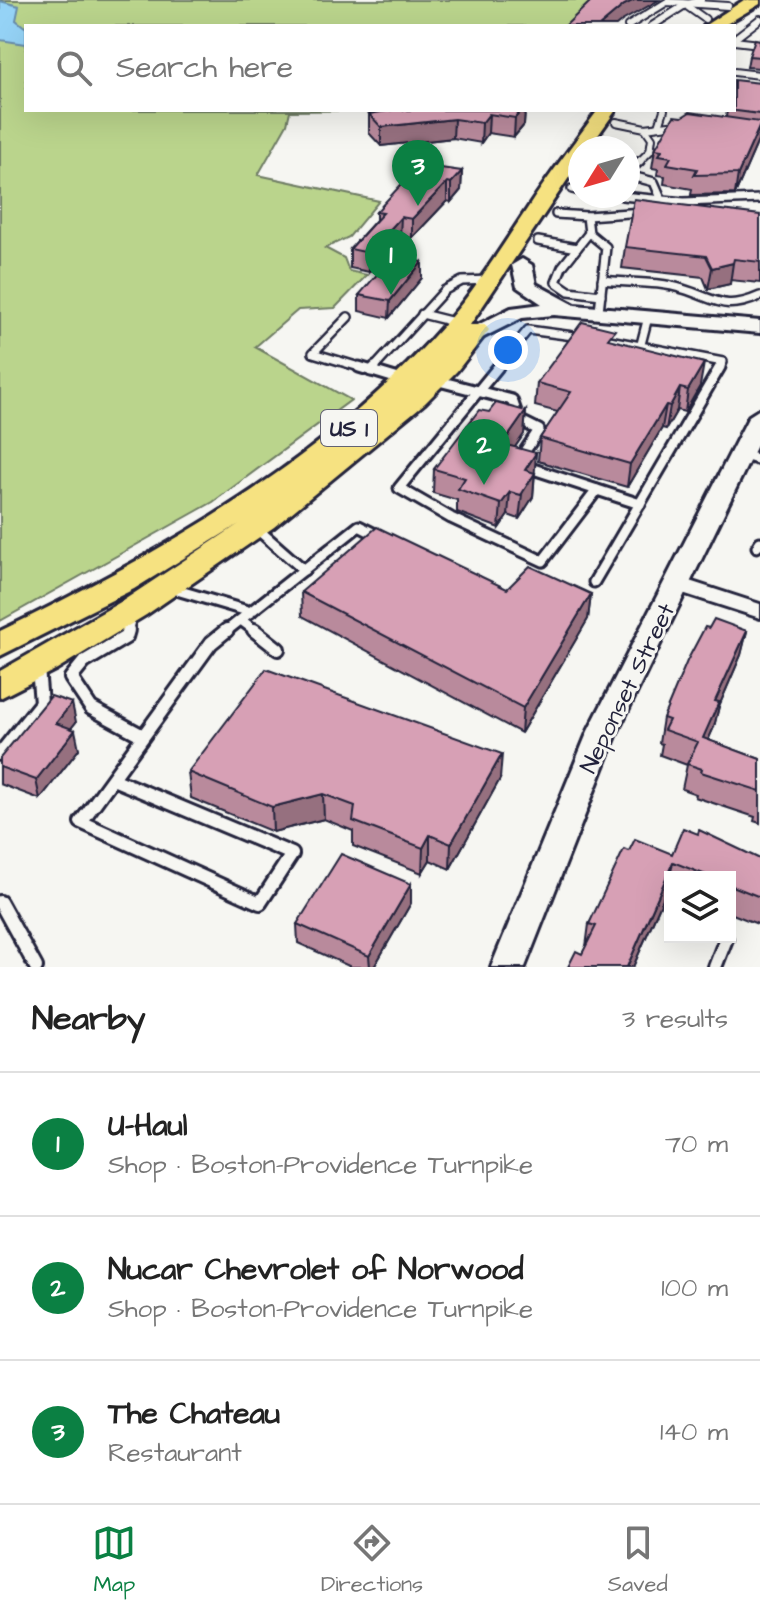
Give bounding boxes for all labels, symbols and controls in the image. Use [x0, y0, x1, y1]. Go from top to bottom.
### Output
search box [24, 24, 736, 112]
icon: search [52, 46, 96, 90]
text: Search here [116, 47, 293, 89]
north arrow [568, 136, 640, 208]
pin: 3 [392, 140, 444, 206]
pin: 1 [365, 229, 417, 295]
your location [488, 330, 528, 370]
road number: US 1 [321, 410, 377, 446]
pin: 2 [458, 419, 510, 485]
street label: Neponset Street [572, 597, 684, 779]
map controls [664, 871, 736, 943]
button: layers [664, 871, 736, 943]
text: Nearby [32, 995, 146, 1043]
text: 3 results [622, 1001, 728, 1037]
text: U-Haul [108, 1105, 188, 1147]
text: 1 [56, 1126, 60, 1162]
text: 70 m [665, 1126, 728, 1162]
text: Shop · Boston-Providence Turnpike [108, 1147, 533, 1183]
text: Nucar Chevrolet of Norwood [108, 1249, 524, 1291]
text: 2 [51, 1270, 65, 1306]
text: 100 m [661, 1270, 728, 1306]
text: Shop · Boston-Providence Turnpike [108, 1291, 533, 1327]
text: The Chateau [108, 1393, 280, 1435]
text: 3 [51, 1414, 65, 1450]
text: 140 m [660, 1414, 728, 1450]
text: Restaurant [108, 1435, 242, 1471]
tab: Map [92, 1521, 136, 1600]
tab: Directions [321, 1521, 423, 1600]
tab: Saved [608, 1521, 668, 1600]

